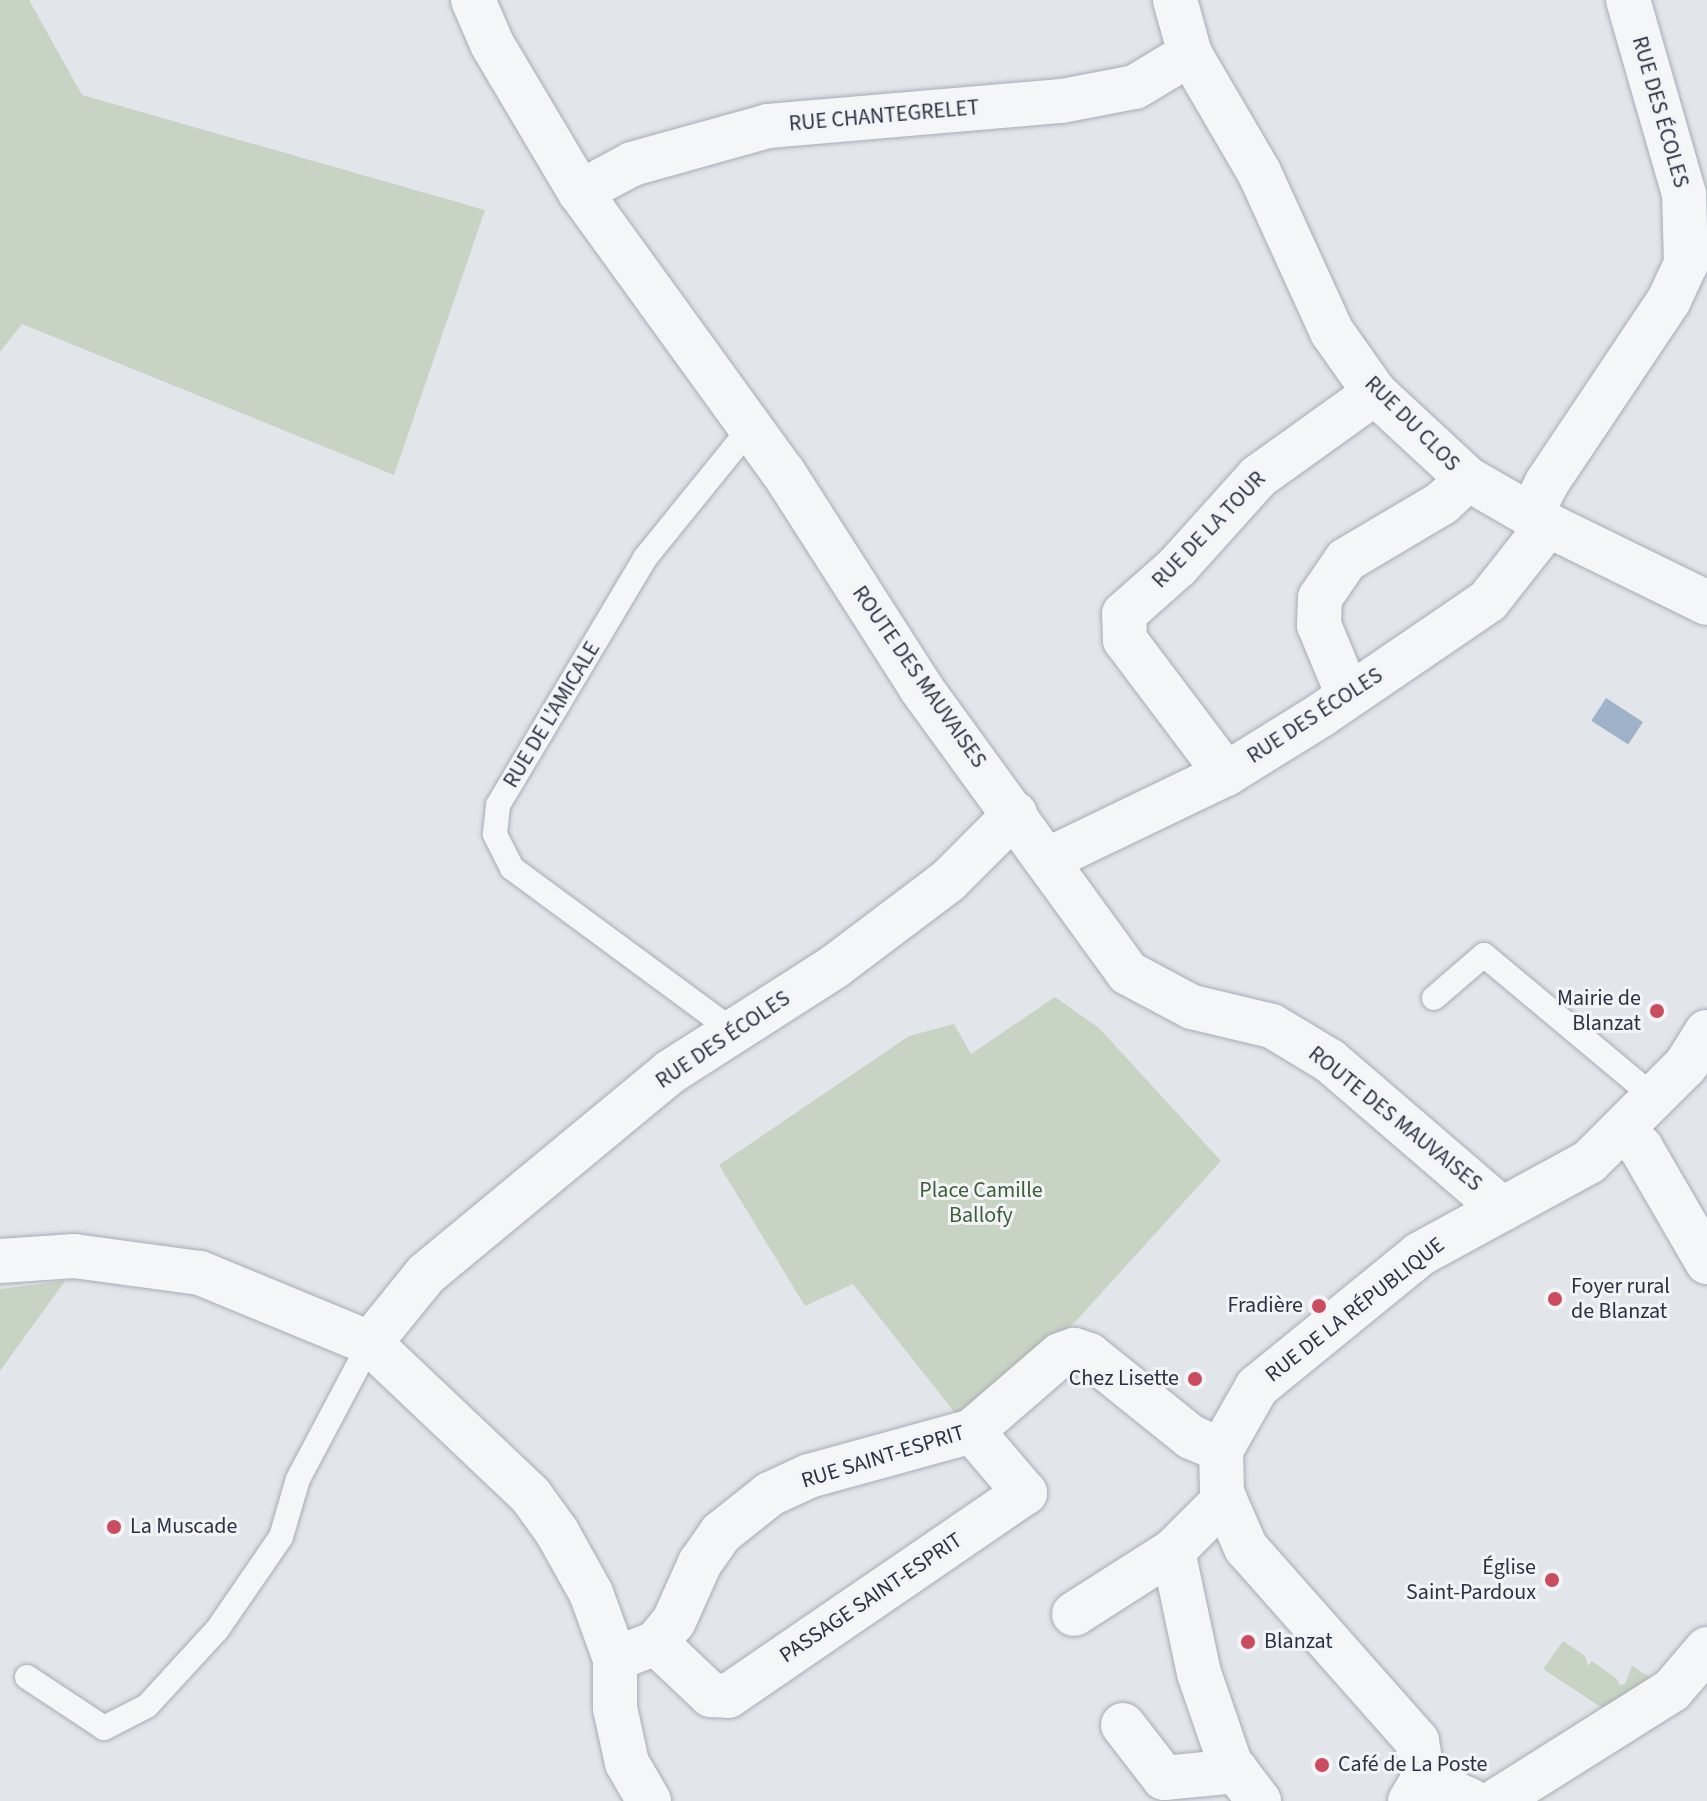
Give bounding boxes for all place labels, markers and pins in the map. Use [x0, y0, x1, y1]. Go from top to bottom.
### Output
place label: Mairie de Blanzat [1557, 985, 1641, 1036]
marker: Mairie de Blanzat [1648, 1002, 1666, 1020]
place label: Foyer rural de Blanzat [1571, 1273, 1670, 1324]
marker: Foyer rural de Blanzat [1546, 1290, 1564, 1308]
place label: Fradière [1228, 1293, 1303, 1319]
marker: Fradière [1310, 1297, 1328, 1315]
place label: Chez Lisette [1069, 1366, 1179, 1392]
marker: Chez Lisette [1186, 1370, 1204, 1388]
place label: La Muscade [130, 1514, 237, 1540]
marker: La Muscade [105, 1518, 123, 1536]
place label: Église Saint-Pardoux [1406, 1554, 1536, 1606]
marker: Église Saint-Pardoux [1543, 1571, 1561, 1589]
place label: Blanzat [1264, 1629, 1333, 1655]
marker: Blanzat [1239, 1633, 1257, 1651]
place label: Café de La Poste [1338, 1752, 1487, 1778]
marker: Café de La Poste [1313, 1756, 1331, 1774]

